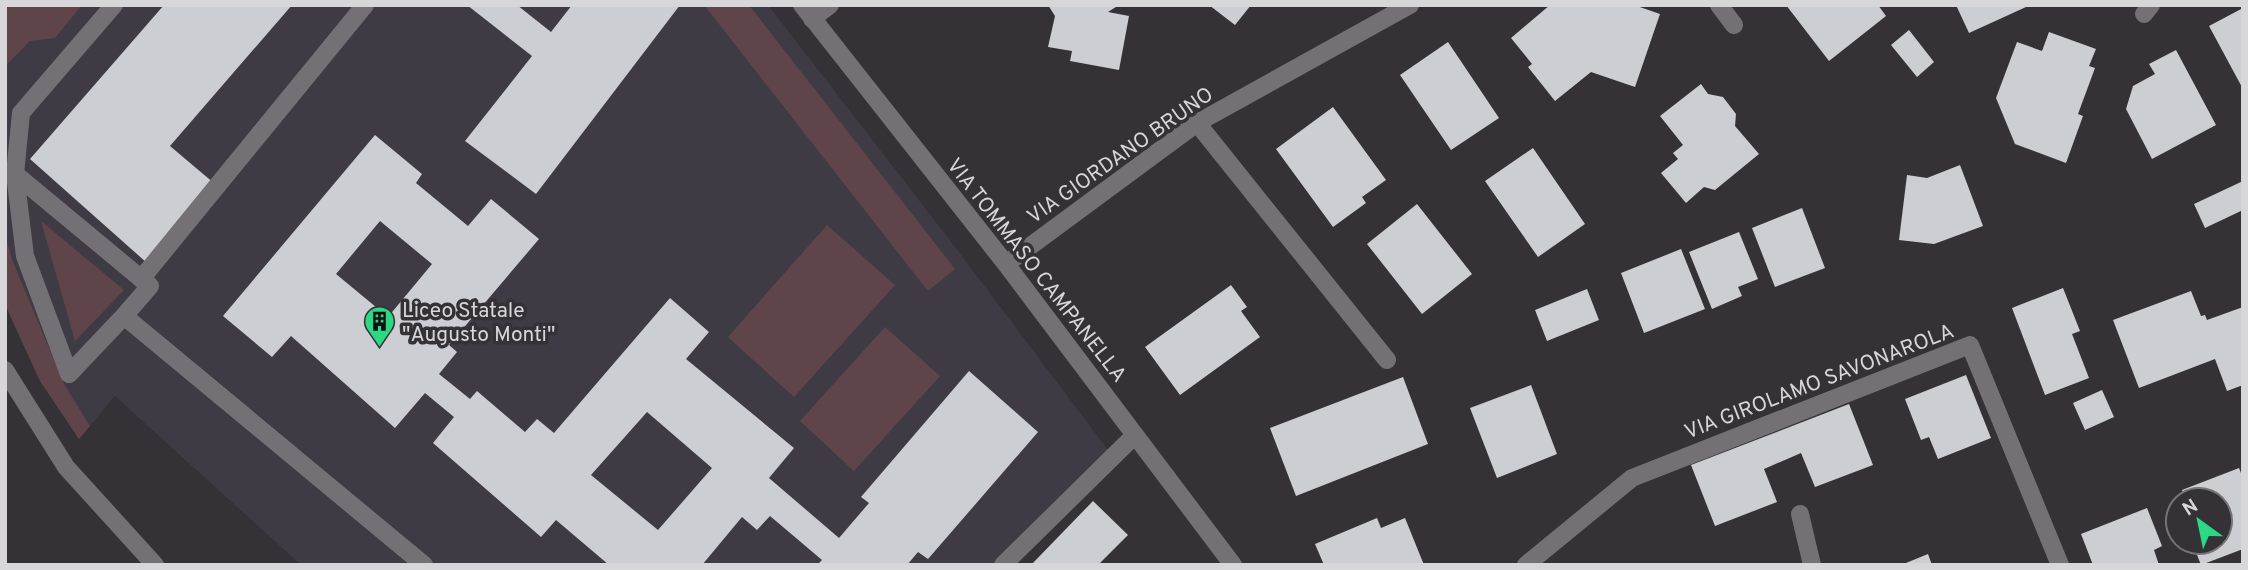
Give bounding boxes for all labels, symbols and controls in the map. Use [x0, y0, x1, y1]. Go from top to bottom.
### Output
street label: VIA GIORDANO BRUNO [1022, 82, 1219, 231]
street label: VIA TOMMASO CAMPANELLA [940, 153, 1132, 388]
place label: Liceo Statale "Augusto Monti" [402, 298, 555, 349]
building icon: Liceo Statale "Augusto Monti" [362, 305, 396, 349]
street label: VIA GIROLAMO SAVONAROLA [1681, 318, 1958, 446]
north arrow [2164, 486, 2234, 556]
text: N [2179, 495, 2203, 522]

